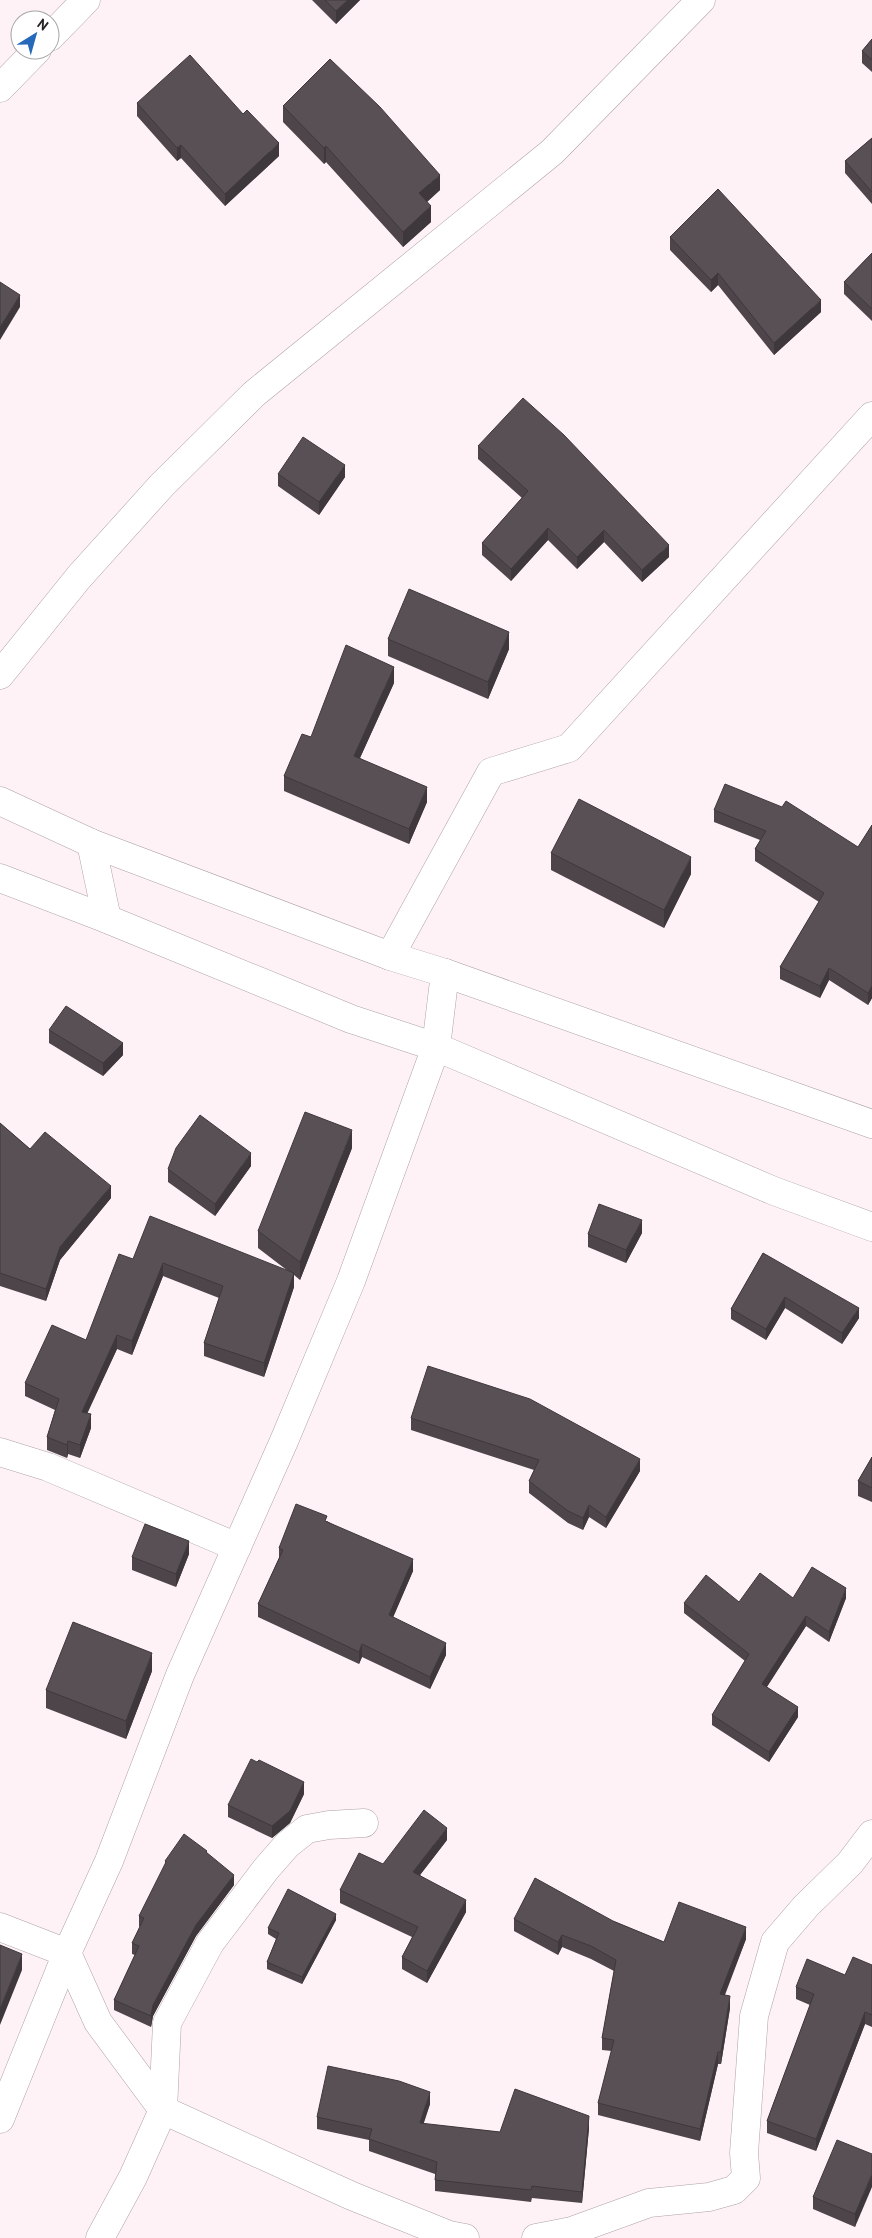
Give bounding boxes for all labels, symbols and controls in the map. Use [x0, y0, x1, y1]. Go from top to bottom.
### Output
north arrow [10, 10, 60, 60]
text: N [34, 15, 52, 35]

